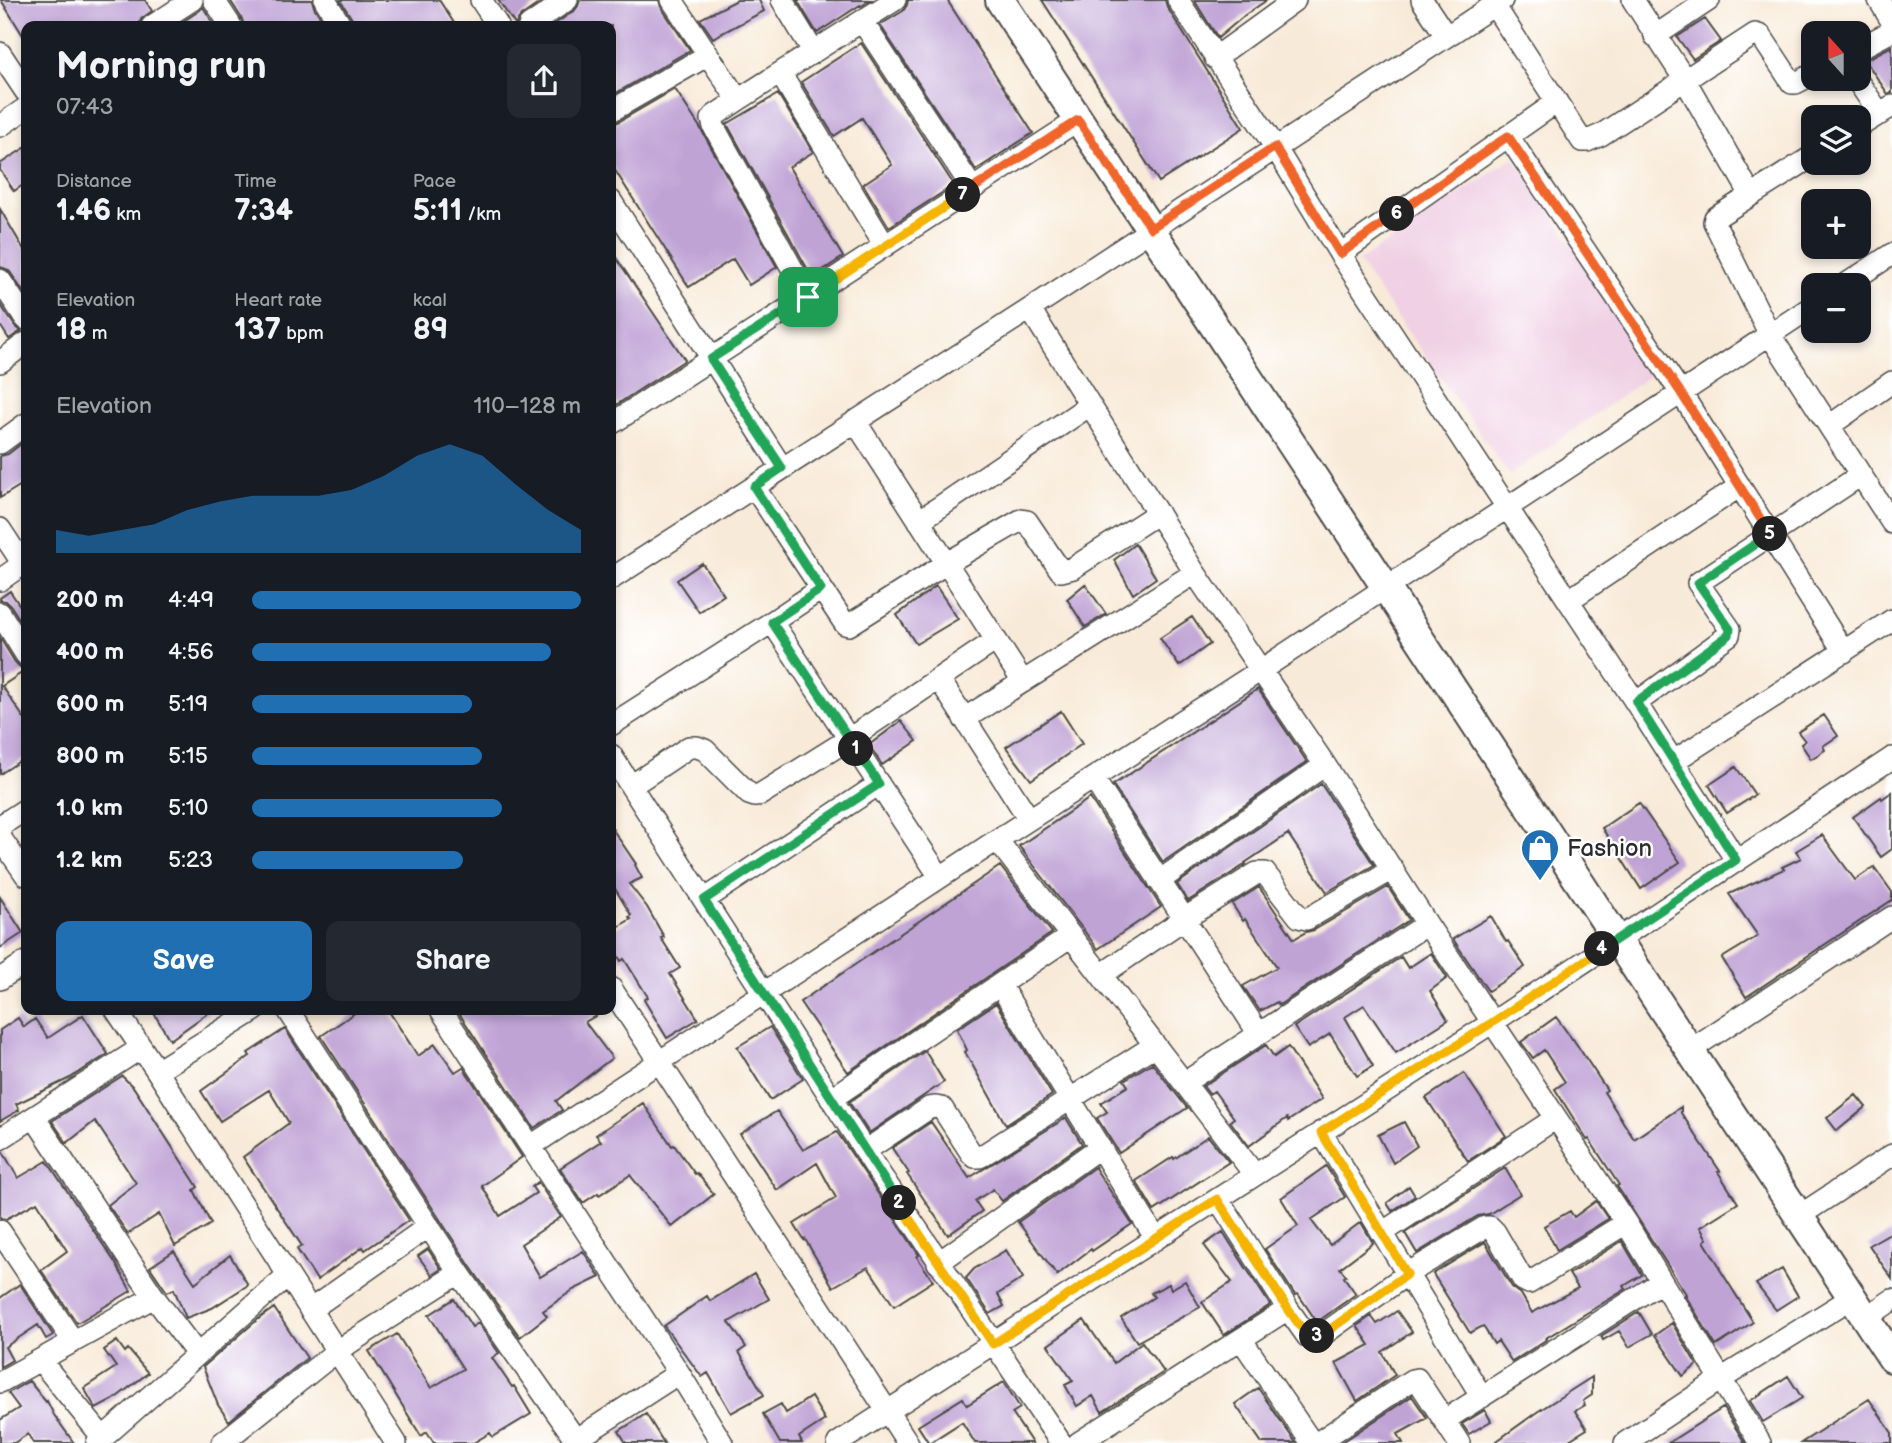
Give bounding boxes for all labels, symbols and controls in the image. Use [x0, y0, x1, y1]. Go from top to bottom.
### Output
north arrow [1801, 21, 1871, 91]
map controls [1801, 21, 1871, 343]
text: Morning run [56, 44, 267, 89]
button: share [507, 44, 581, 118]
text: 07:43 [56, 93, 114, 121]
button: layers [1801, 105, 1871, 175]
text: Distance [56, 170, 132, 193]
text: Time [234, 170, 276, 193]
text: Pace [413, 170, 456, 193]
pin: 7 [946, 178, 981, 212]
text: 7 [957, 183, 968, 206]
button: + [1801, 189, 1871, 259]
text: 1.46 [56, 193, 111, 229]
text: 7:34 [234, 193, 293, 229]
text: 5:11 [413, 193, 462, 229]
pin: 6 [1380, 196, 1414, 232]
text: 6 [1391, 202, 1402, 225]
text: km [111, 203, 141, 226]
text: /km [462, 203, 501, 226]
pin [778, 267, 838, 327]
button: − [1801, 273, 1871, 343]
icon: arrive [789, 278, 827, 316]
text: Elevation [56, 289, 135, 312]
text: Heart rate [234, 289, 322, 312]
text: kcal [413, 289, 447, 312]
text: 18 [56, 312, 87, 348]
text: 137 [234, 312, 281, 348]
text: 89 [413, 312, 448, 348]
text: m [87, 322, 108, 345]
text: bpm [281, 322, 324, 345]
text: Elevation [56, 392, 152, 420]
text: 110–128 m [473, 392, 581, 420]
pin: 5 [1752, 516, 1788, 552]
text: 5 [1764, 522, 1775, 545]
text: 200 m [56, 586, 124, 614]
text: 4:49 [168, 586, 214, 614]
text: 400 m [56, 638, 124, 666]
text: 4:56 [168, 638, 214, 666]
text: 600 m [56, 690, 124, 718]
text: 5:19 [168, 690, 208, 718]
pin: 1 [838, 732, 874, 766]
text: 1 [852, 737, 860, 760]
text: 800 m [56, 742, 124, 770]
text: 5:15 [168, 742, 208, 770]
text: 1.0 km [56, 794, 123, 822]
text: 5:10 [168, 794, 208, 822]
shop icon: Fashion [1519, 827, 1561, 882]
place label: Fashion [1567, 834, 1652, 863]
text: 1.2 km [56, 846, 122, 874]
text: 5:23 [168, 846, 213, 874]
button: Save [56, 921, 312, 1001]
button: Share [326, 921, 581, 1001]
pin: 4 [1584, 932, 1620, 967]
text: 4 [1596, 937, 1607, 960]
pin: 2 [881, 1186, 916, 1220]
text: 2 [893, 1191, 904, 1214]
pin: 3 [1300, 1318, 1334, 1354]
text: 3 [1311, 1324, 1322, 1347]

